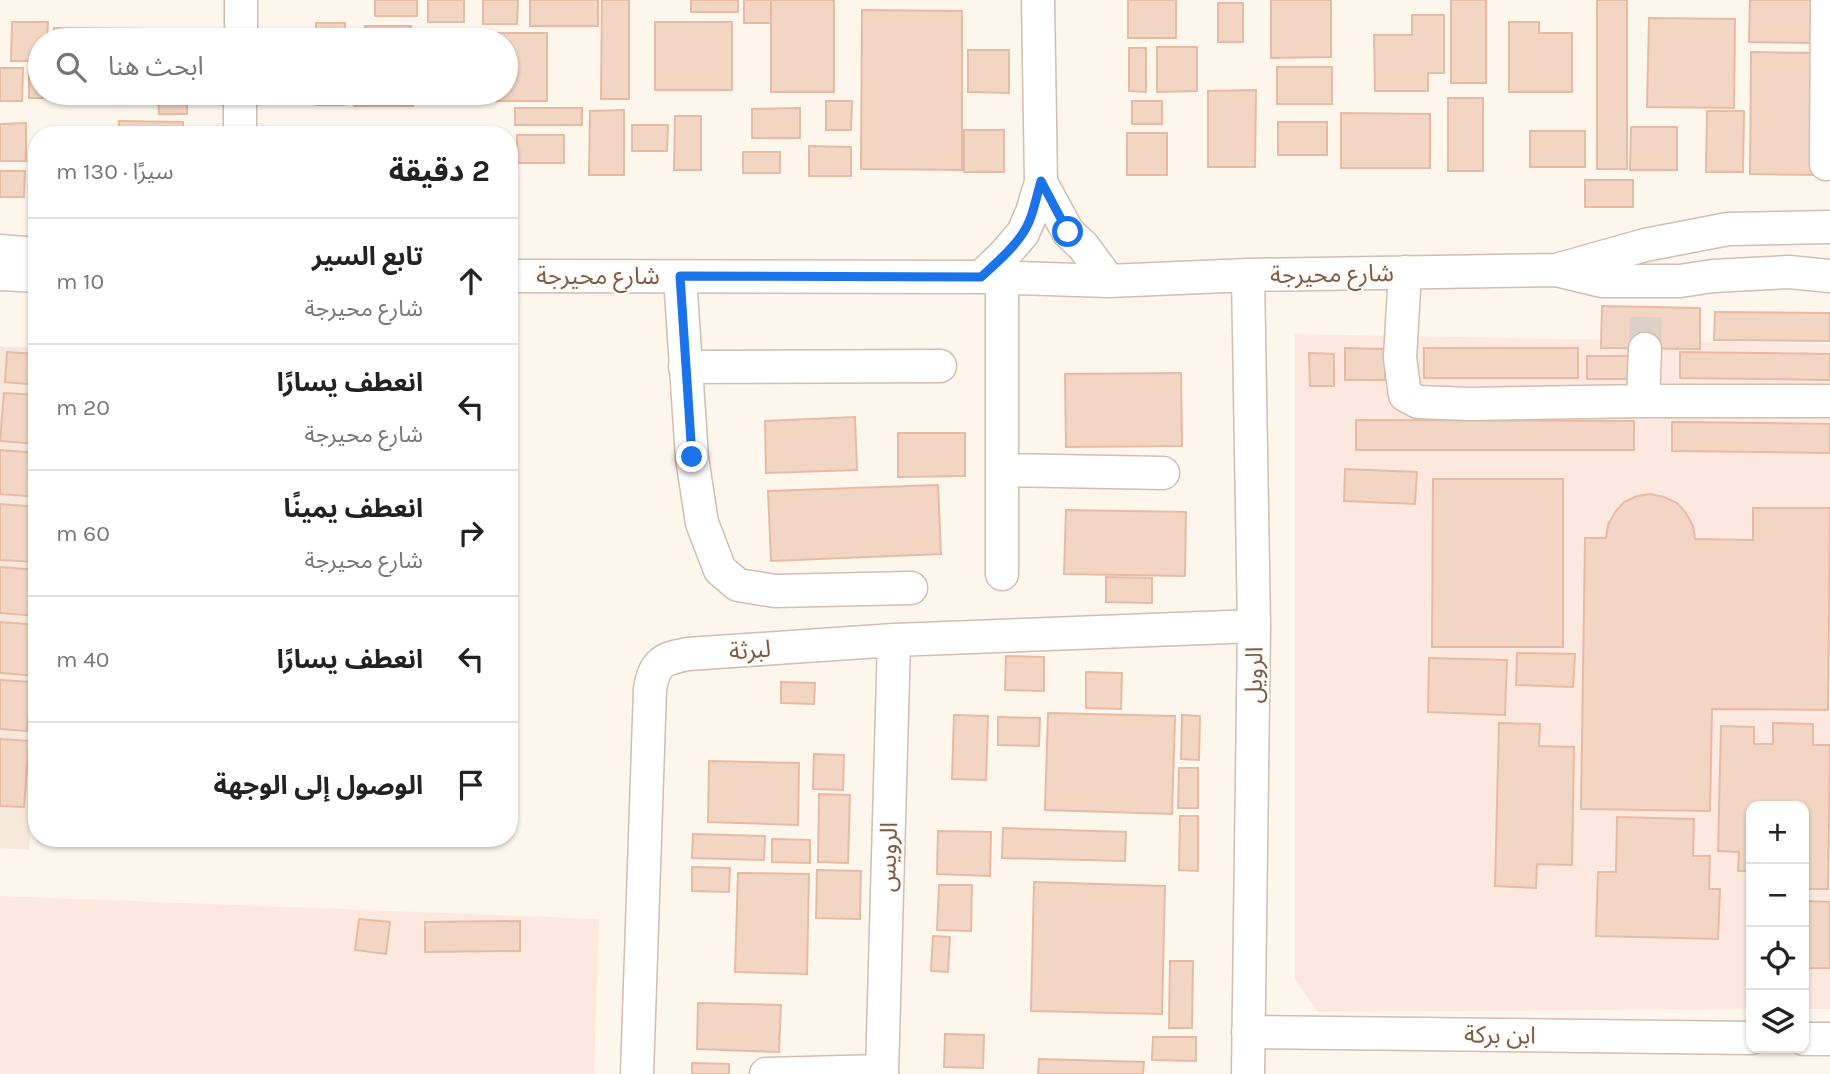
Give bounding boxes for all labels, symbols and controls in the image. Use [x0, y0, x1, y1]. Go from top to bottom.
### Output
search box [28, 28, 518, 105]
icon: search [52, 48, 90, 86]
text: ابحث هنا [108, 51, 204, 82]
text: 2 دقيقة [389, 153, 490, 189]
text: سيرًا · 130 m [56, 158, 174, 185]
route start [1052, 216, 1083, 247]
text: تابع السير [312, 241, 423, 272]
street label: شارع محيرجة [1270, 259, 1394, 292]
icon: ahead [452, 262, 490, 300]
street label: شارع محيرجة [536, 262, 660, 293]
text: 10 m [56, 268, 104, 295]
text: شارع محيرجة [304, 295, 423, 322]
text: انعطف يسارًا [277, 367, 423, 398]
icon: left [452, 388, 490, 426]
text: 20 m [56, 394, 110, 421]
text: شارع محيرجة [304, 421, 423, 448]
route end [676, 441, 707, 472]
text: انعطف يمينًا [283, 493, 423, 524]
icon: right [452, 514, 490, 552]
text: 60 m [56, 520, 110, 547]
text: شارع محيرجة [304, 547, 423, 574]
street label: لبرثة [728, 635, 772, 665]
icon: left [452, 640, 490, 678]
text: انعطف يسارًا [277, 644, 423, 675]
text: 40 m [56, 646, 110, 673]
street label: الرويل [1240, 646, 1268, 704]
icon: arrive [452, 766, 490, 804]
text: الوصول إلى الوجهة [214, 770, 423, 801]
map controls [1746, 801, 1809, 1053]
button: + [1746, 801, 1809, 864]
street label: الرويس [873, 822, 903, 892]
button: − [1746, 864, 1809, 927]
button: locate [1746, 927, 1809, 990]
button: layers [1746, 990, 1809, 1053]
street label: ابن بركة [1464, 1020, 1536, 1050]

